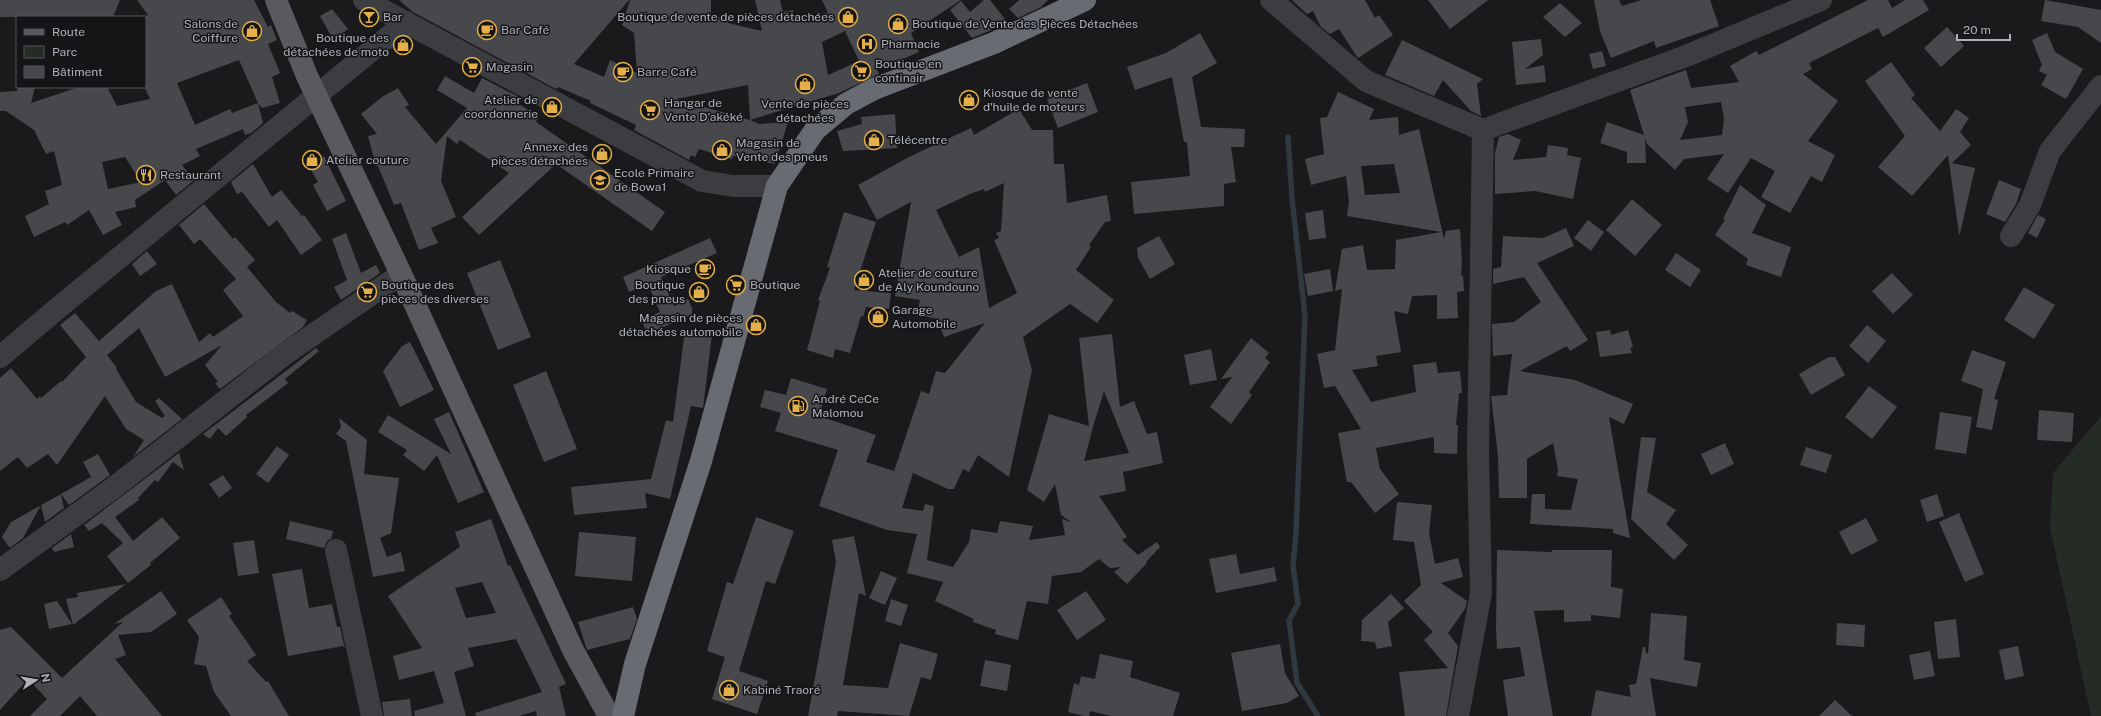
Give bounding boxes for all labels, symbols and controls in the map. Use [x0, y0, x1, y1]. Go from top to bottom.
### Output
bar icon: Bar [358, 6, 380, 28]
shop icon: Boutique de vente de pièces détachées [837, 6, 859, 28]
place label: Bar [383, 10, 403, 24]
place label: Boutique de vente de pièces détachées [617, 10, 834, 24]
shop icon: Boutique de Vente des Pièces Détachées [887, 13, 909, 35]
legend [16, 16, 146, 88]
scale bar [1957, 16, 2010, 42]
place label: Salons de Coiffure [184, 17, 238, 45]
place label: Boutique de Vente des Pièces Détachées [912, 17, 1138, 31]
cafe icon: Bar Café [476, 19, 498, 41]
shop icon: Salons de Coiffure [241, 20, 263, 42]
place label: Bar Café [501, 23, 550, 37]
text: 20 m [1963, 23, 1991, 37]
text: Route [52, 25, 85, 39]
place label: Boutique des détachées de moto [283, 31, 389, 59]
hospital icon: Pharmacie [856, 33, 878, 55]
shop icon: Boutique des détachées de moto [392, 34, 414, 56]
place label: Pharmacie [881, 37, 940, 51]
text: Parc [52, 45, 77, 59]
supermarket icon: Magasin [461, 56, 483, 78]
place label: Boutique en continair [875, 57, 942, 85]
place label: Magasin [486, 60, 533, 74]
supermarket icon: Boutique en continair [850, 60, 872, 82]
cafe icon: Barre Café [612, 61, 634, 83]
text: Bâtiment [52, 65, 103, 79]
place label: Barre Café [637, 65, 697, 79]
shop icon: Vente de pièces détachées [794, 73, 816, 95]
place label: Kiosque de vente d'huile de moteurs [983, 86, 1085, 114]
shop icon: Kiosque de vente d'huile de moteurs [958, 89, 980, 111]
place label: Atelier de coordonnerie [464, 93, 538, 121]
shop icon: Atelier de coordonnerie [541, 96, 563, 118]
place label: Hangar de Vente D'akéké [664, 96, 743, 124]
place label: Vente de pièces détachées [761, 97, 849, 125]
supermarket icon: Hangar de Vente D'akéké [639, 99, 661, 121]
shop icon: Télécentre [863, 129, 885, 151]
place label: Télécentre [888, 133, 947, 147]
place label: Magasin de Vente des pneus [736, 136, 828, 164]
shop icon: Magasin de Vente des pneus [711, 139, 733, 161]
place label: Annexe des pièces détachées [491, 140, 588, 168]
shop icon: Annexe des pièces détachées [591, 143, 613, 165]
shop icon: Atelier couture [301, 149, 323, 171]
place label: Atelier couture [326, 153, 409, 167]
restaurant icon: Restaurant [135, 164, 157, 186]
place label: Ecole Primaire de Bowa1 [614, 166, 695, 194]
place label: Restaurant [160, 168, 222, 182]
school or university icon: Ecole Primaire de Bowa1 [589, 169, 611, 191]
cafe icon: Kiosque [694, 258, 716, 280]
place label: Kiosque [646, 262, 691, 276]
place label: Atelier de couture de Aly Koundouno [878, 266, 979, 294]
shop icon: Atelier de couture de Aly Koundouno [853, 269, 875, 291]
supermarket icon: Boutique [725, 274, 747, 296]
place label: Boutique des pièces des diverses [381, 278, 489, 306]
place label: Boutique des pneus [628, 278, 685, 306]
place label: Boutique [750, 278, 801, 292]
supermarket icon: Boutique des pièces des diverses [356, 281, 378, 303]
shop icon: Boutique des pneus [688, 281, 710, 303]
place label: Garage Automobile [892, 303, 956, 331]
shop icon: Garage Automobile [867, 306, 889, 328]
place label: Magasin de pièces détachées automobile [619, 311, 742, 339]
shop icon: Magasin de pièces détachées automobile [745, 314, 767, 336]
place label: André CeCe Malomou [812, 392, 879, 420]
fuel station icon: André CeCe Malomou [787, 395, 809, 417]
north arrow [16, 660, 56, 700]
text: N [39, 672, 53, 683]
shop icon: Kabiné Traoré [718, 679, 740, 701]
place label: Kabiné Traoré [743, 683, 821, 697]

